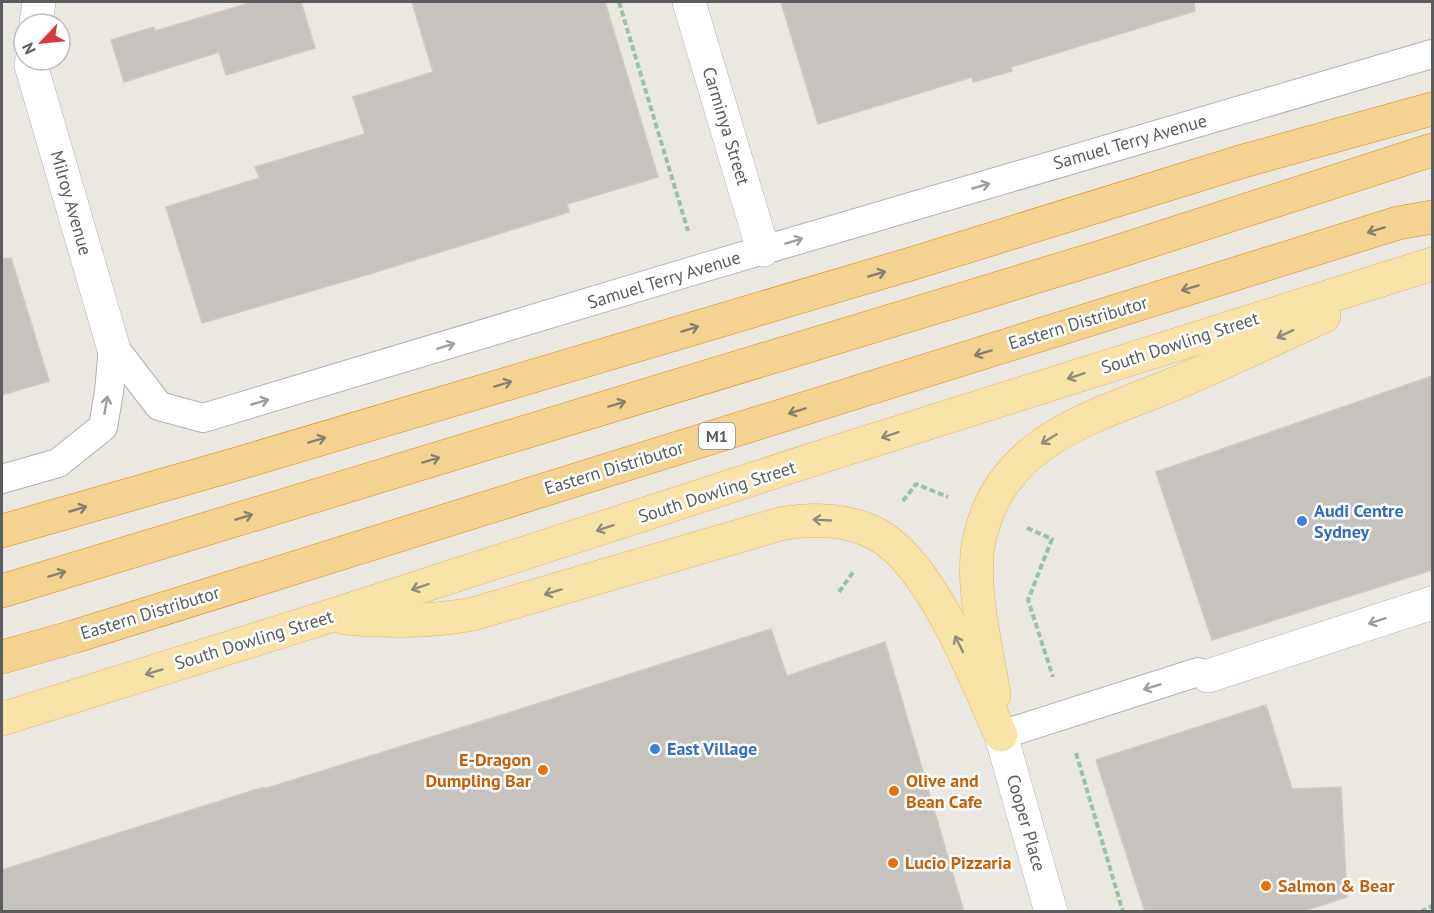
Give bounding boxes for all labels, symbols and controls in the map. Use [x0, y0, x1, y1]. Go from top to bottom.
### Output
north arrow [12, 12, 72, 72]
text: N [17, 39, 40, 58]
street label: Carminya Street [698, 64, 755, 188]
street label: Samuel Terry Avenue [1050, 109, 1209, 174]
street label: Milroy Avenue [46, 148, 97, 258]
one-way arrow [971, 180, 990, 191]
one-way arrow [1367, 225, 1386, 236]
one-way arrow [784, 235, 803, 246]
street label: Samuel Terry Avenue [585, 245, 743, 314]
one-way arrow [868, 268, 887, 279]
one-way arrow [1180, 284, 1199, 295]
street label: Eastern Distributor [1005, 290, 1150, 355]
street label: South Dowling Street [1098, 306, 1262, 379]
one-way arrow [681, 323, 700, 334]
one-way arrow [1276, 329, 1294, 341]
one-way arrow [436, 340, 455, 351]
one-way arrow [974, 348, 993, 359]
one-way arrow [1067, 371, 1086, 382]
one-way arrow [494, 378, 513, 389]
one-way arrow [101, 396, 112, 415]
one-way arrow [250, 396, 269, 407]
one-way arrow [607, 398, 626, 409]
one-way arrow [788, 406, 807, 417]
road number: M1 [699, 423, 735, 449]
one-way arrow [881, 430, 900, 441]
one-way arrow [307, 434, 326, 445]
one-way arrow [1041, 434, 1058, 446]
street label: Eastern Distributor [541, 435, 686, 500]
one-way arrow [421, 454, 440, 465]
street label: South Dowling Street [635, 455, 799, 528]
place label: Audi Centre Sydney [1314, 499, 1404, 543]
one-way arrow [68, 503, 87, 514]
one-way arrow [234, 511, 253, 522]
marker: Audi Centre Sydney [1295, 514, 1309, 528]
one-way arrow [813, 515, 833, 526]
one-way arrow [596, 523, 615, 534]
one-way arrow [48, 568, 67, 579]
street label: Eastern Distributor [77, 580, 222, 645]
one-way arrow [411, 583, 430, 594]
one-way arrow [544, 587, 563, 598]
street label: South Dowling Street [172, 604, 336, 675]
one-way arrow [1368, 616, 1387, 627]
one-way arrow [952, 635, 964, 653]
one-way arrow [145, 667, 164, 678]
one-way arrow [1143, 682, 1162, 693]
place label: East Village [667, 737, 757, 760]
marker: East Village [648, 742, 662, 756]
place label: E-Dragon Dumpling Bar [425, 748, 532, 792]
marker: E-Dragon Dumpling Bar [536, 763, 550, 777]
place label: Olive and Bean Cafe [906, 769, 982, 813]
street label: Cooper Place [1002, 772, 1051, 874]
marker: Olive and Bean Cafe [887, 784, 901, 798]
place label: Lucio Pizzaria [905, 851, 1012, 874]
marker: Lucio Pizzaria [886, 856, 900, 870]
place label: Salmon & Bear [1278, 874, 1395, 897]
marker: Salmon & Bear [1259, 879, 1273, 893]

